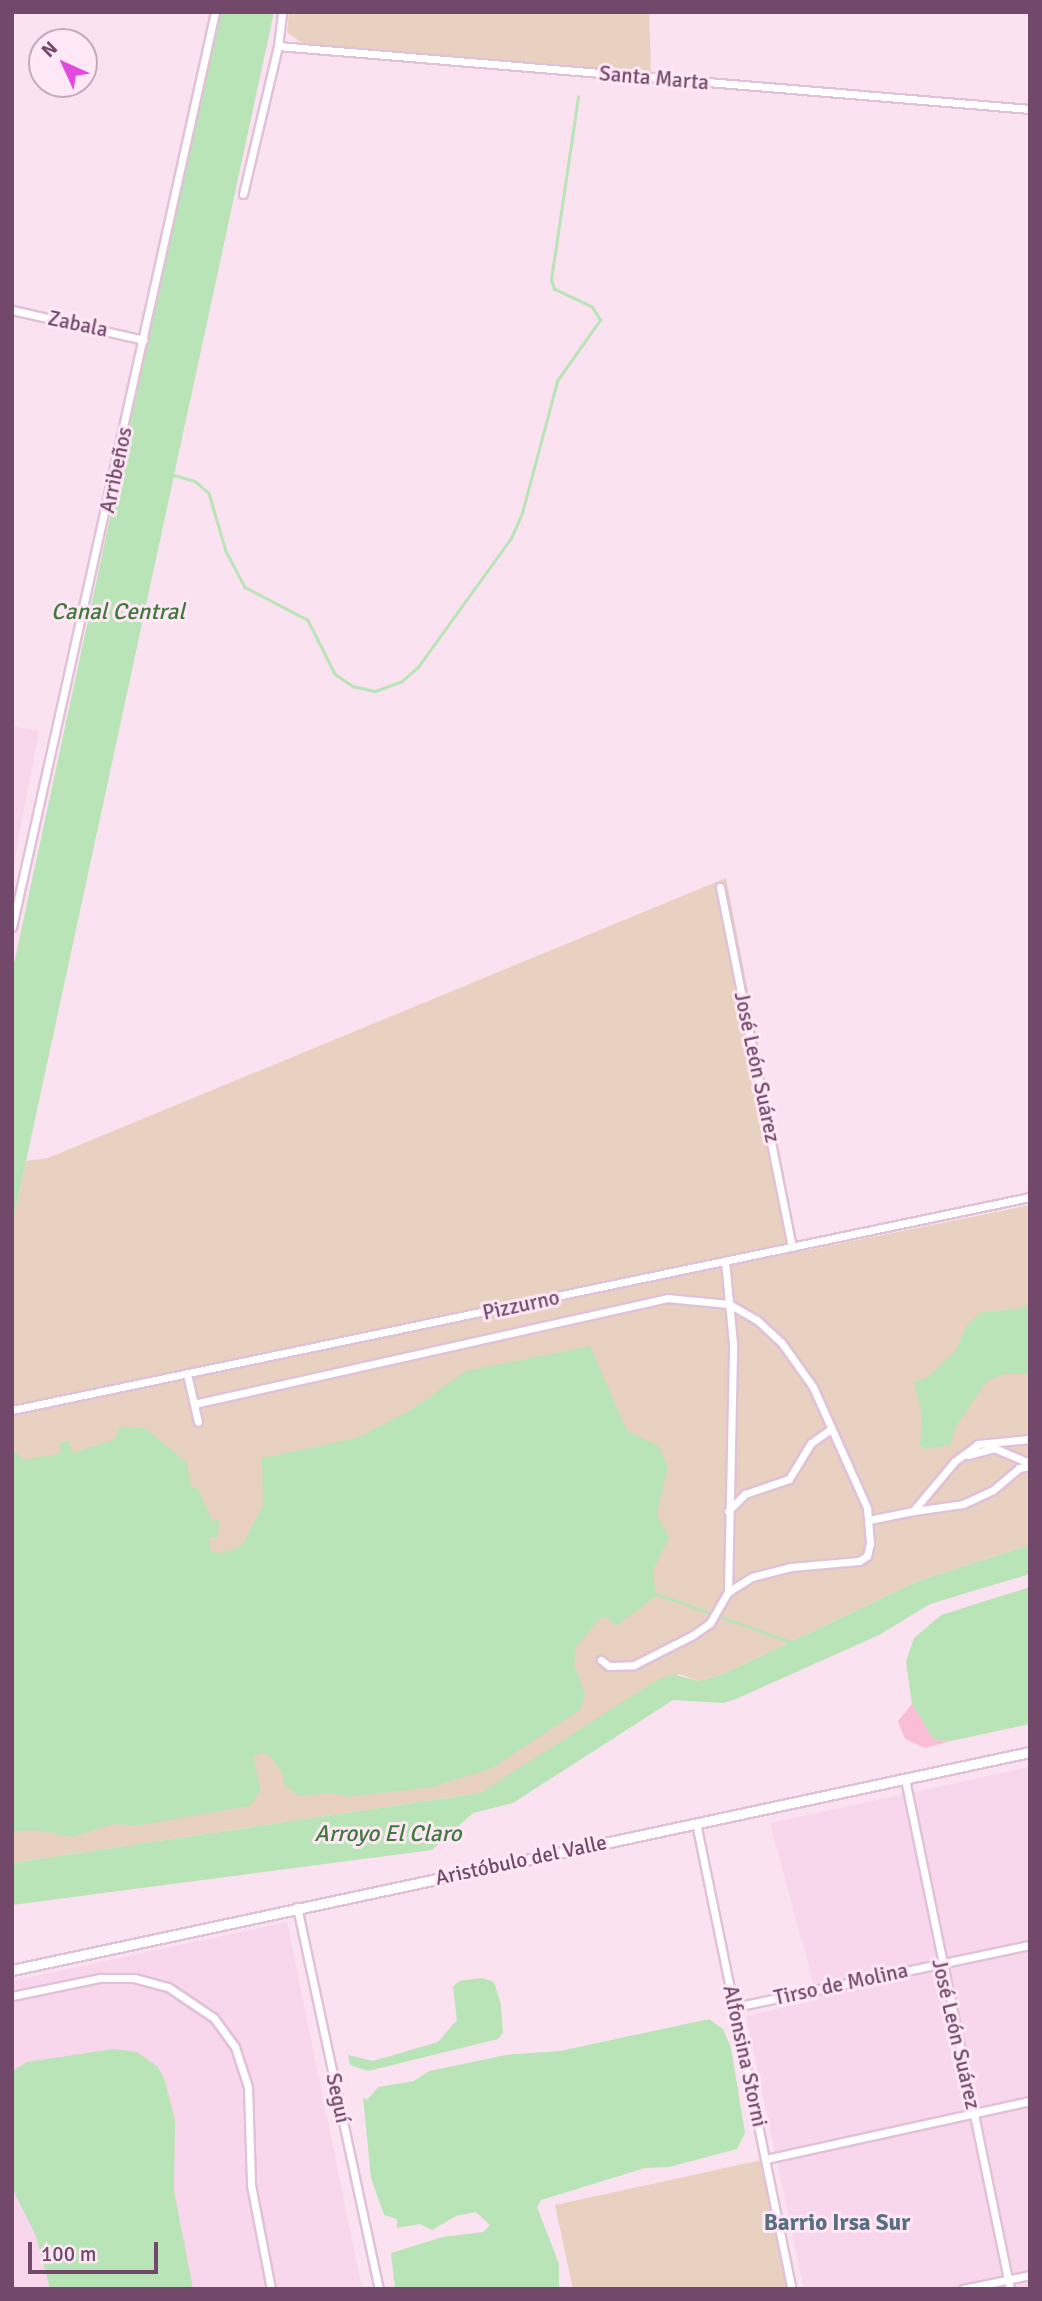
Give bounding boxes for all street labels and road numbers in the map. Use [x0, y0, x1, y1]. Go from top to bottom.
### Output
street label: Santa Marta [598, 61, 710, 95]
street label: Zabala [46, 305, 110, 343]
street label: Arribeños [95, 425, 137, 515]
street label: José León Suárez [729, 989, 785, 1145]
street label: Pizzurno [480, 1285, 562, 1325]
street label: Aristóbulo del Valle [433, 1830, 609, 1890]
street label: José León Suárez [926, 1956, 986, 2112]
street label: Tirso de Molina [772, 1957, 910, 2011]
street label: Alfonsina Storni [718, 1983, 772, 2129]
street label: Seguí [320, 2071, 356, 2125]

